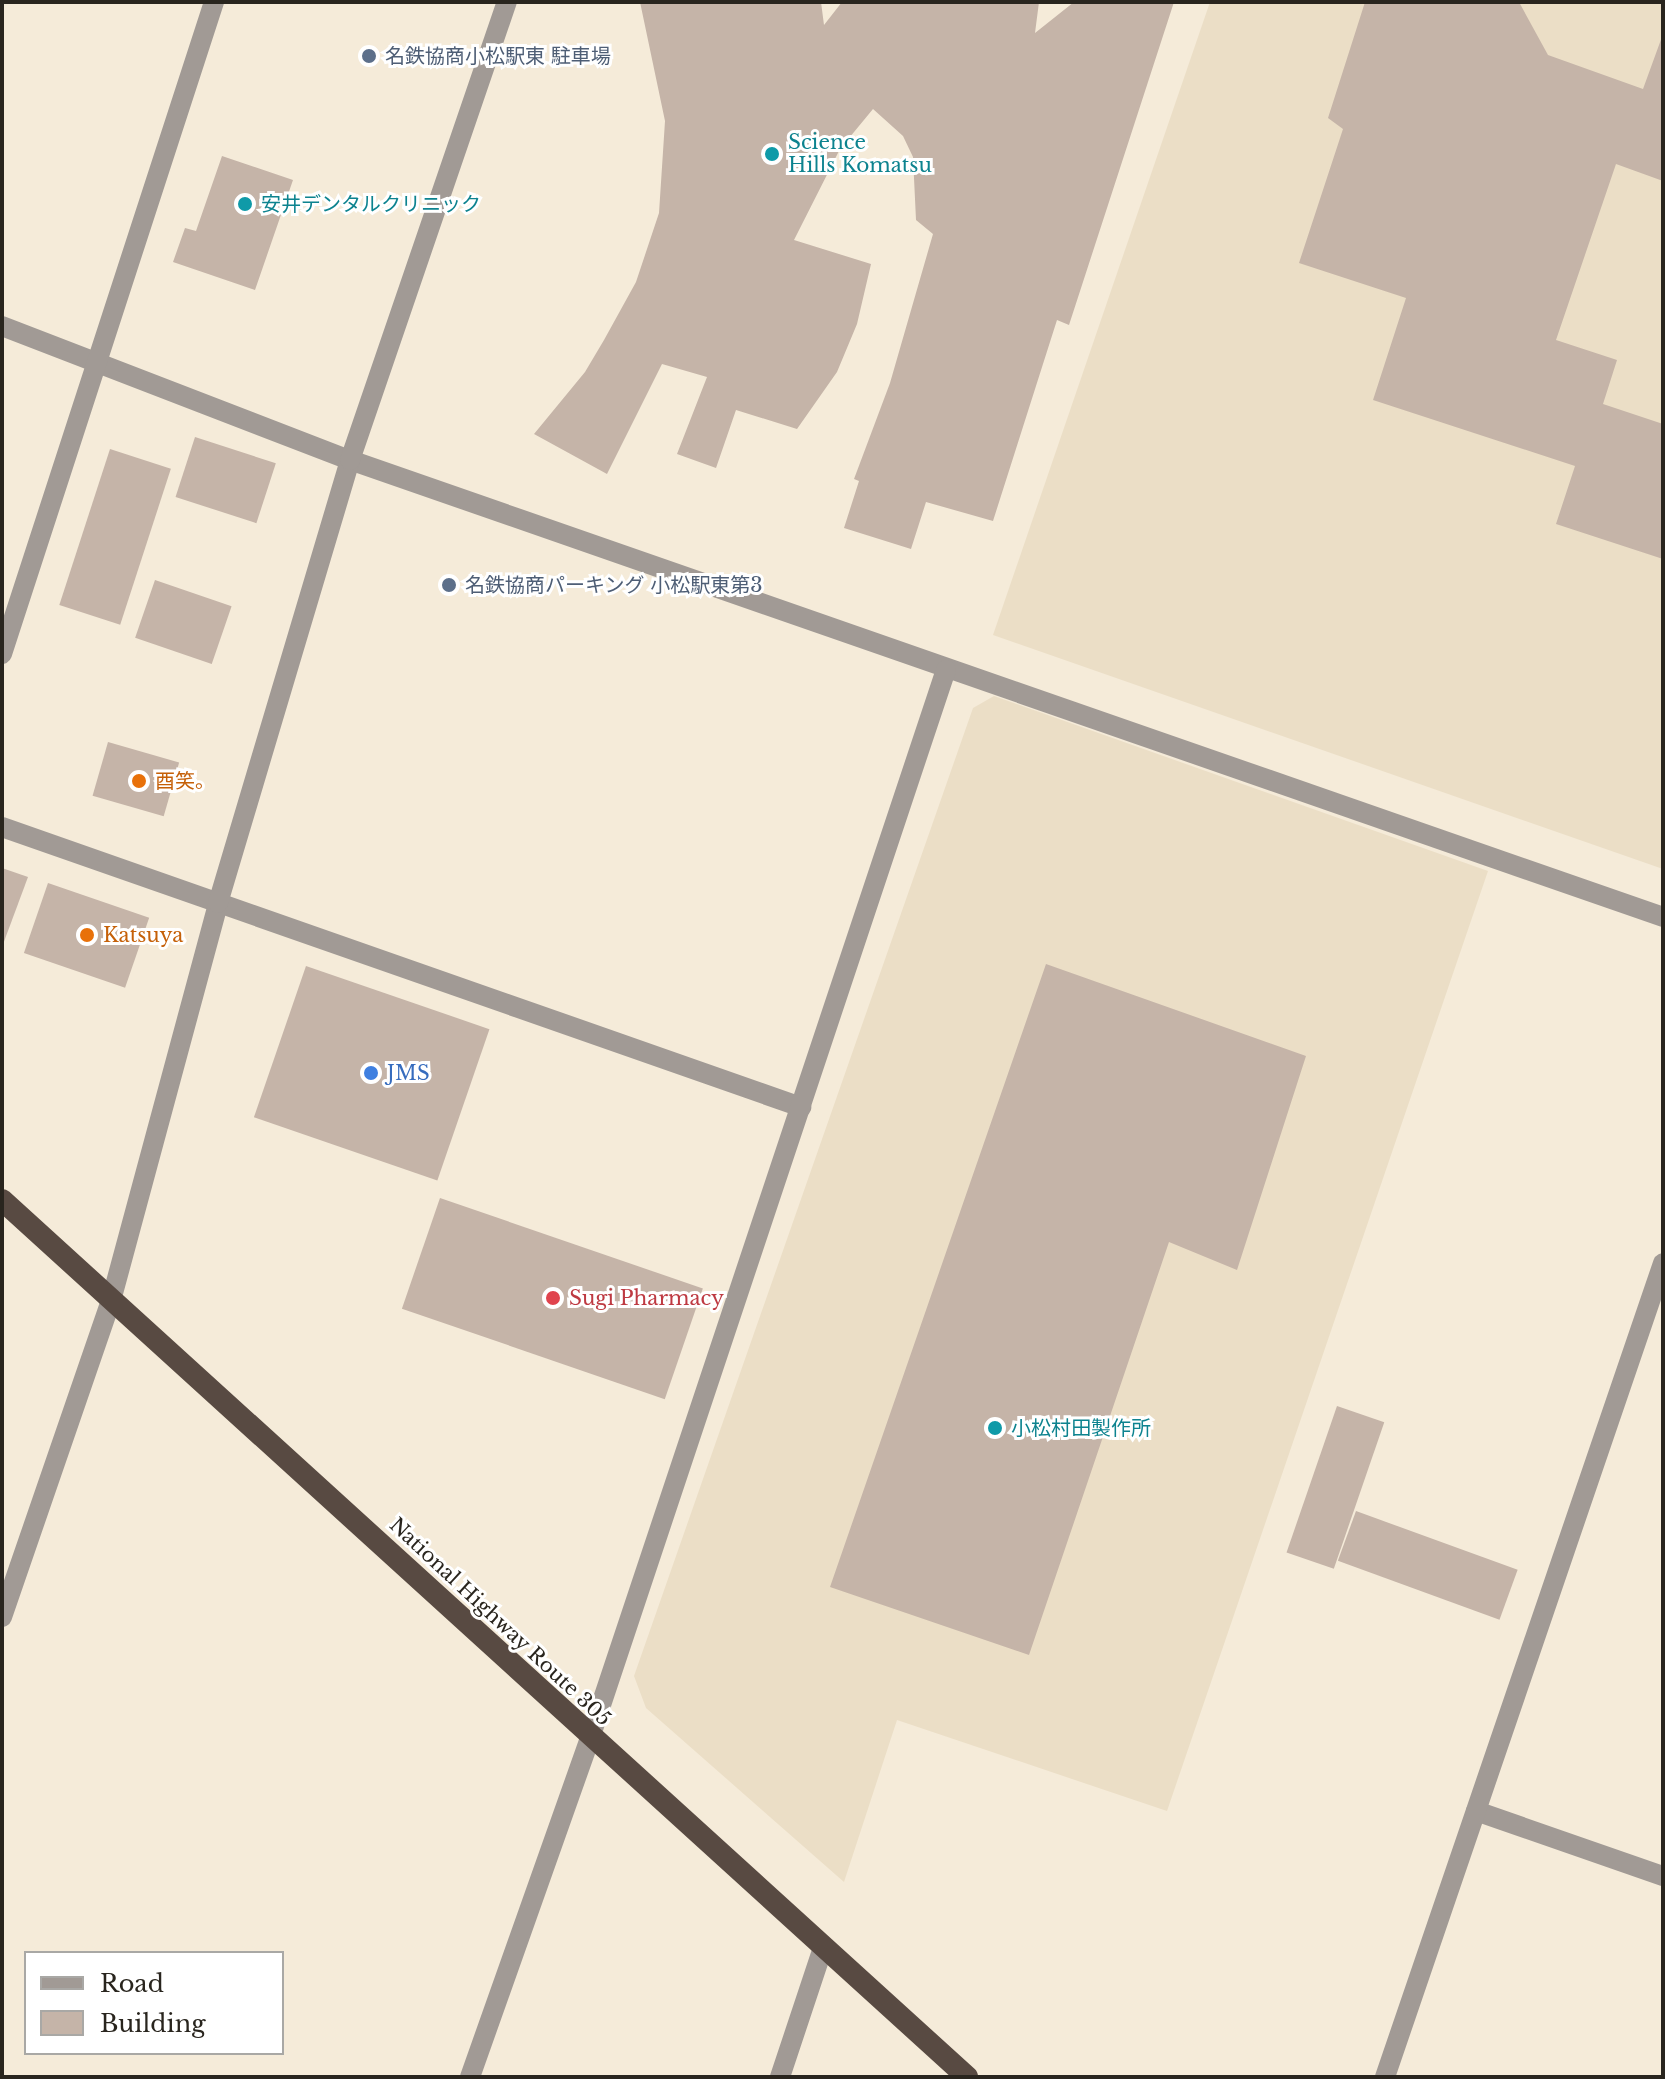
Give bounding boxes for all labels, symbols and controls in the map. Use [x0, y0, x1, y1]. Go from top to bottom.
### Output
place label: 名鉄協商小松駅東 駐車場 [385, 44, 611, 68]
marker: 名鉄協商小松駅東 駐車場 [360, 47, 378, 65]
place label: Science Hills Komatsu [788, 130, 932, 177]
marker: Science Hills Komatsu [763, 145, 781, 163]
place label: 安井デンタルクリニック [261, 192, 481, 216]
marker: 安井デンタルクリニック [236, 195, 254, 213]
place label: 名鉄協商パーキング 小松駅東第3 [465, 573, 763, 597]
marker: 名鉄協商パーキング 小松駅東第3 [440, 576, 458, 594]
place label: 酉笑。 [155, 769, 215, 793]
marker: 酉笑。 [130, 772, 148, 790]
place label: Katsuya [103, 923, 183, 947]
marker: Katsuya [78, 926, 96, 944]
place label: JMS [387, 1061, 430, 1085]
marker: JMS [362, 1064, 380, 1082]
place label: Sugi Pharmacy [569, 1286, 724, 1310]
marker: Sugi Pharmacy [544, 1289, 562, 1307]
place label: 小松村田製作所 [1011, 1416, 1151, 1440]
marker: 小松村田製作所 [986, 1419, 1004, 1437]
street label: National Highway Route 305 [384, 1513, 616, 1731]
legend [24, 1951, 284, 2055]
text: Road [100, 1969, 164, 1998]
text: Building [100, 2009, 206, 2038]

